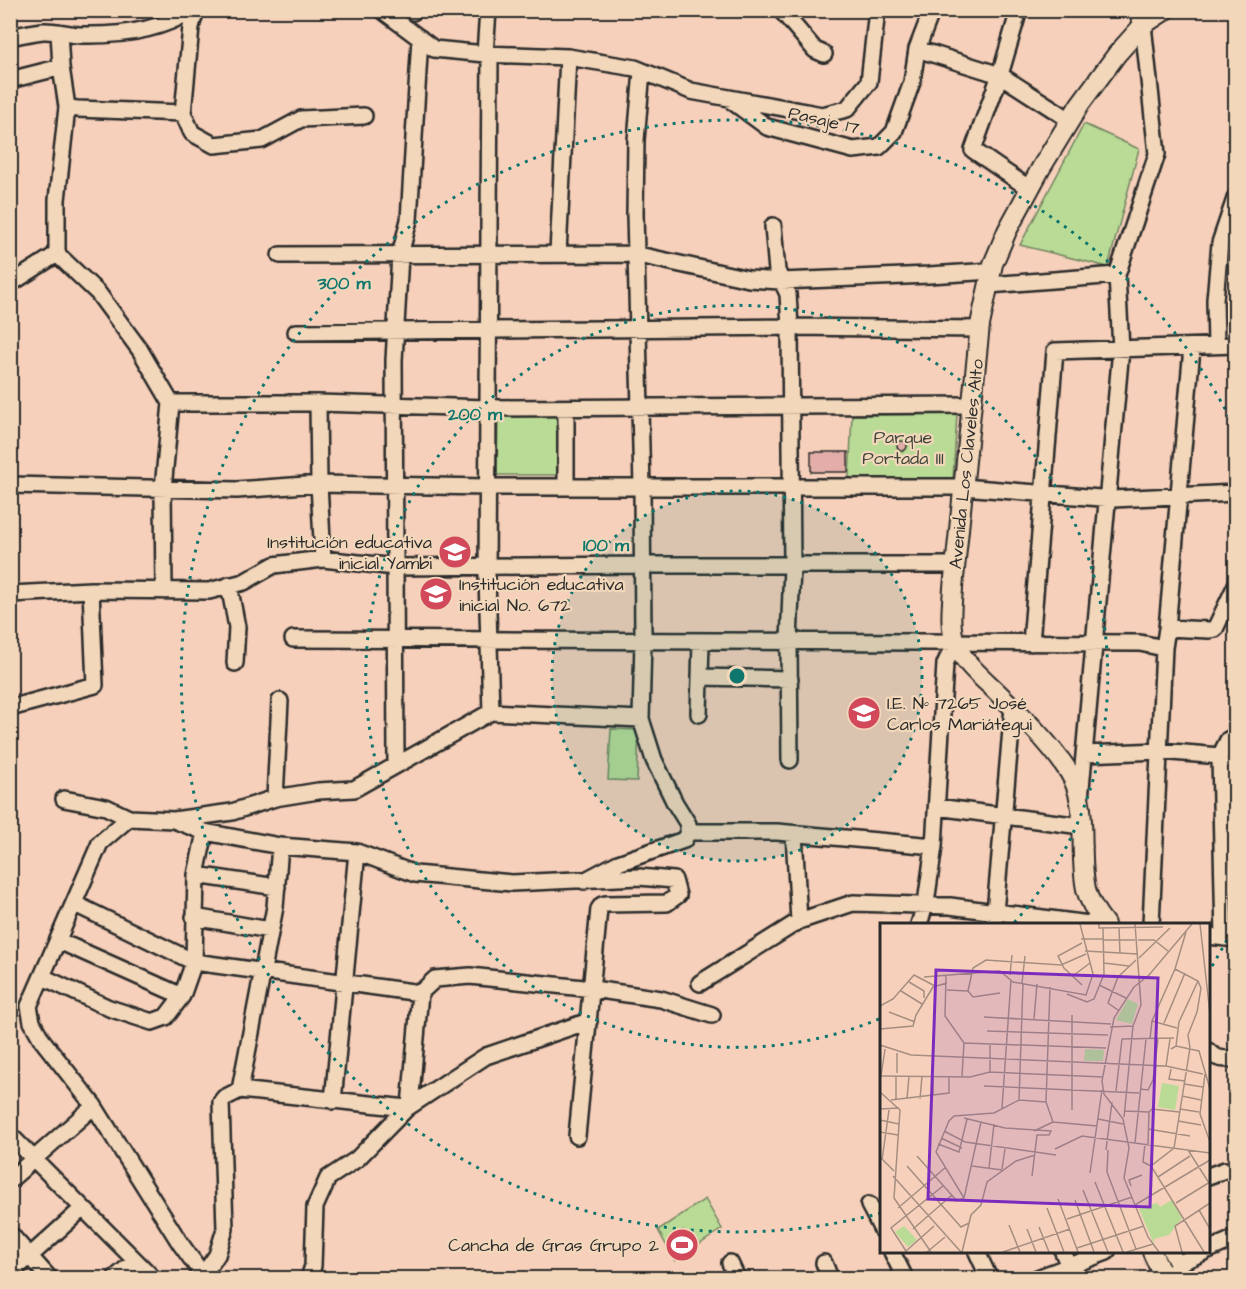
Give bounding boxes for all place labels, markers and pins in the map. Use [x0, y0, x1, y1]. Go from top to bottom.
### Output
place label: Institución educativa inicial Yambi [267, 530, 432, 576]
school or university icon: Institución educativa inicial Yambi [437, 534, 473, 570]
place label: Institución educativa inicial No. 672 [459, 572, 624, 618]
school or university icon: Institución educativa inicial No. 672 [418, 576, 454, 612]
centre of rings [727, 666, 747, 686]
place label: I.E. Nº 7265 José Carlos Mariátegui [887, 691, 1032, 738]
school or university icon: I.E. Nº 7265 José Carlos Mariátegui [846, 695, 882, 731]
sports icon: Cancha de Gras Grupo 2 [664, 1227, 700, 1263]
place label: Cancha de Gras Grupo 2 [448, 1233, 660, 1258]

